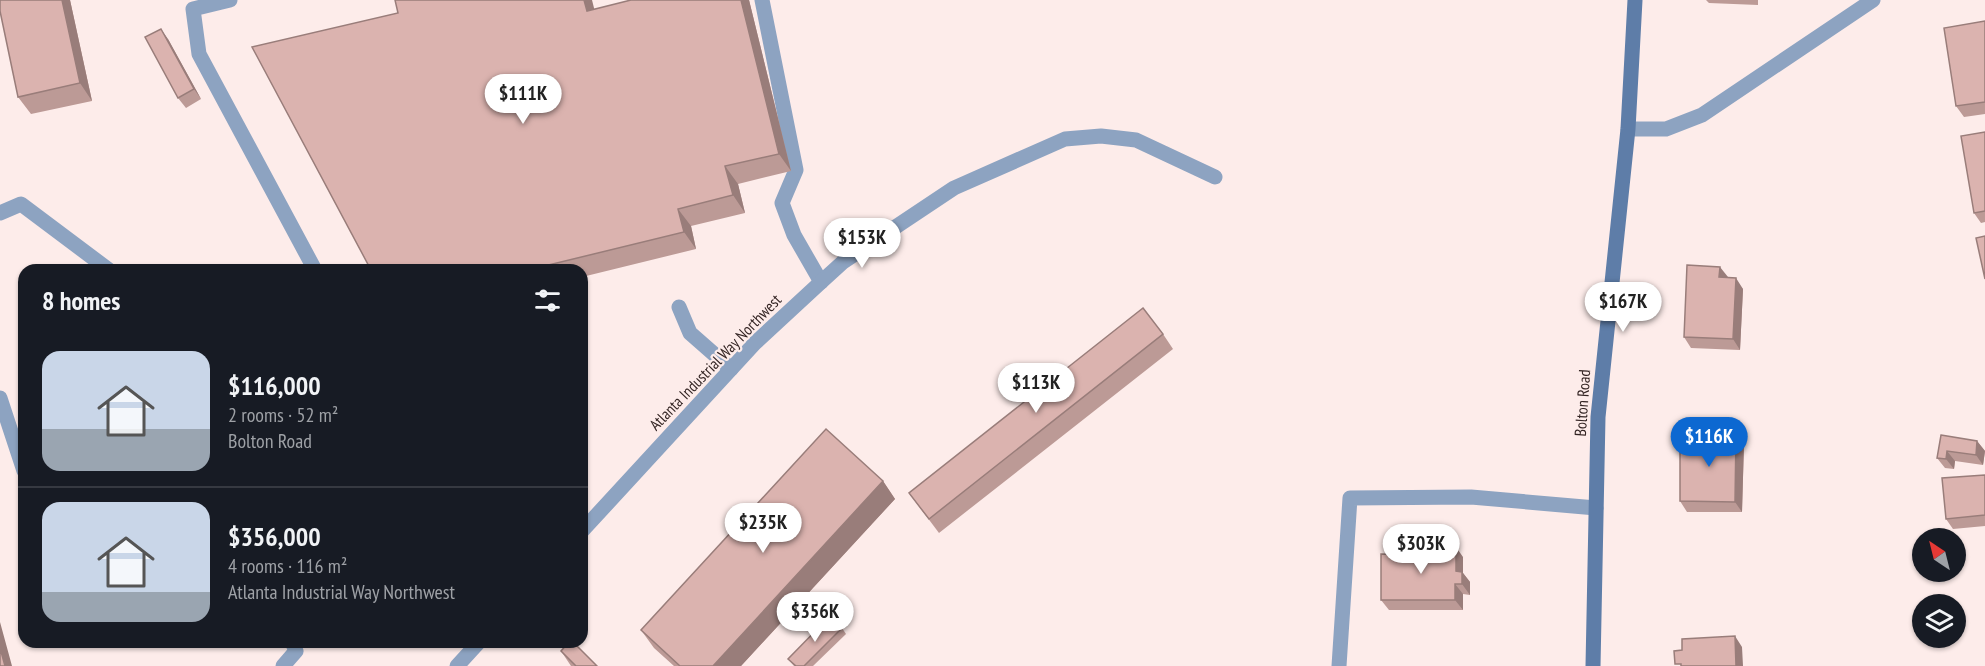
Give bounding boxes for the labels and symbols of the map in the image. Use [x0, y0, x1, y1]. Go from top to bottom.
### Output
pin: $111K [481, 74, 565, 125]
pin: $153K [820, 218, 904, 269]
pin: $167K [1581, 282, 1665, 333]
street label: Atlanta Industrial Way Northwest [645, 289, 786, 434]
pin: $113K [994, 363, 1078, 414]
street label: Bolton Road [1570, 369, 1594, 437]
pin: $116K [1667, 417, 1751, 468]
pin: $235K [721, 503, 805, 554]
pin: $303K [1379, 524, 1463, 575]
north arrow [1912, 528, 1966, 582]
pin: $356K [773, 592, 857, 643]

